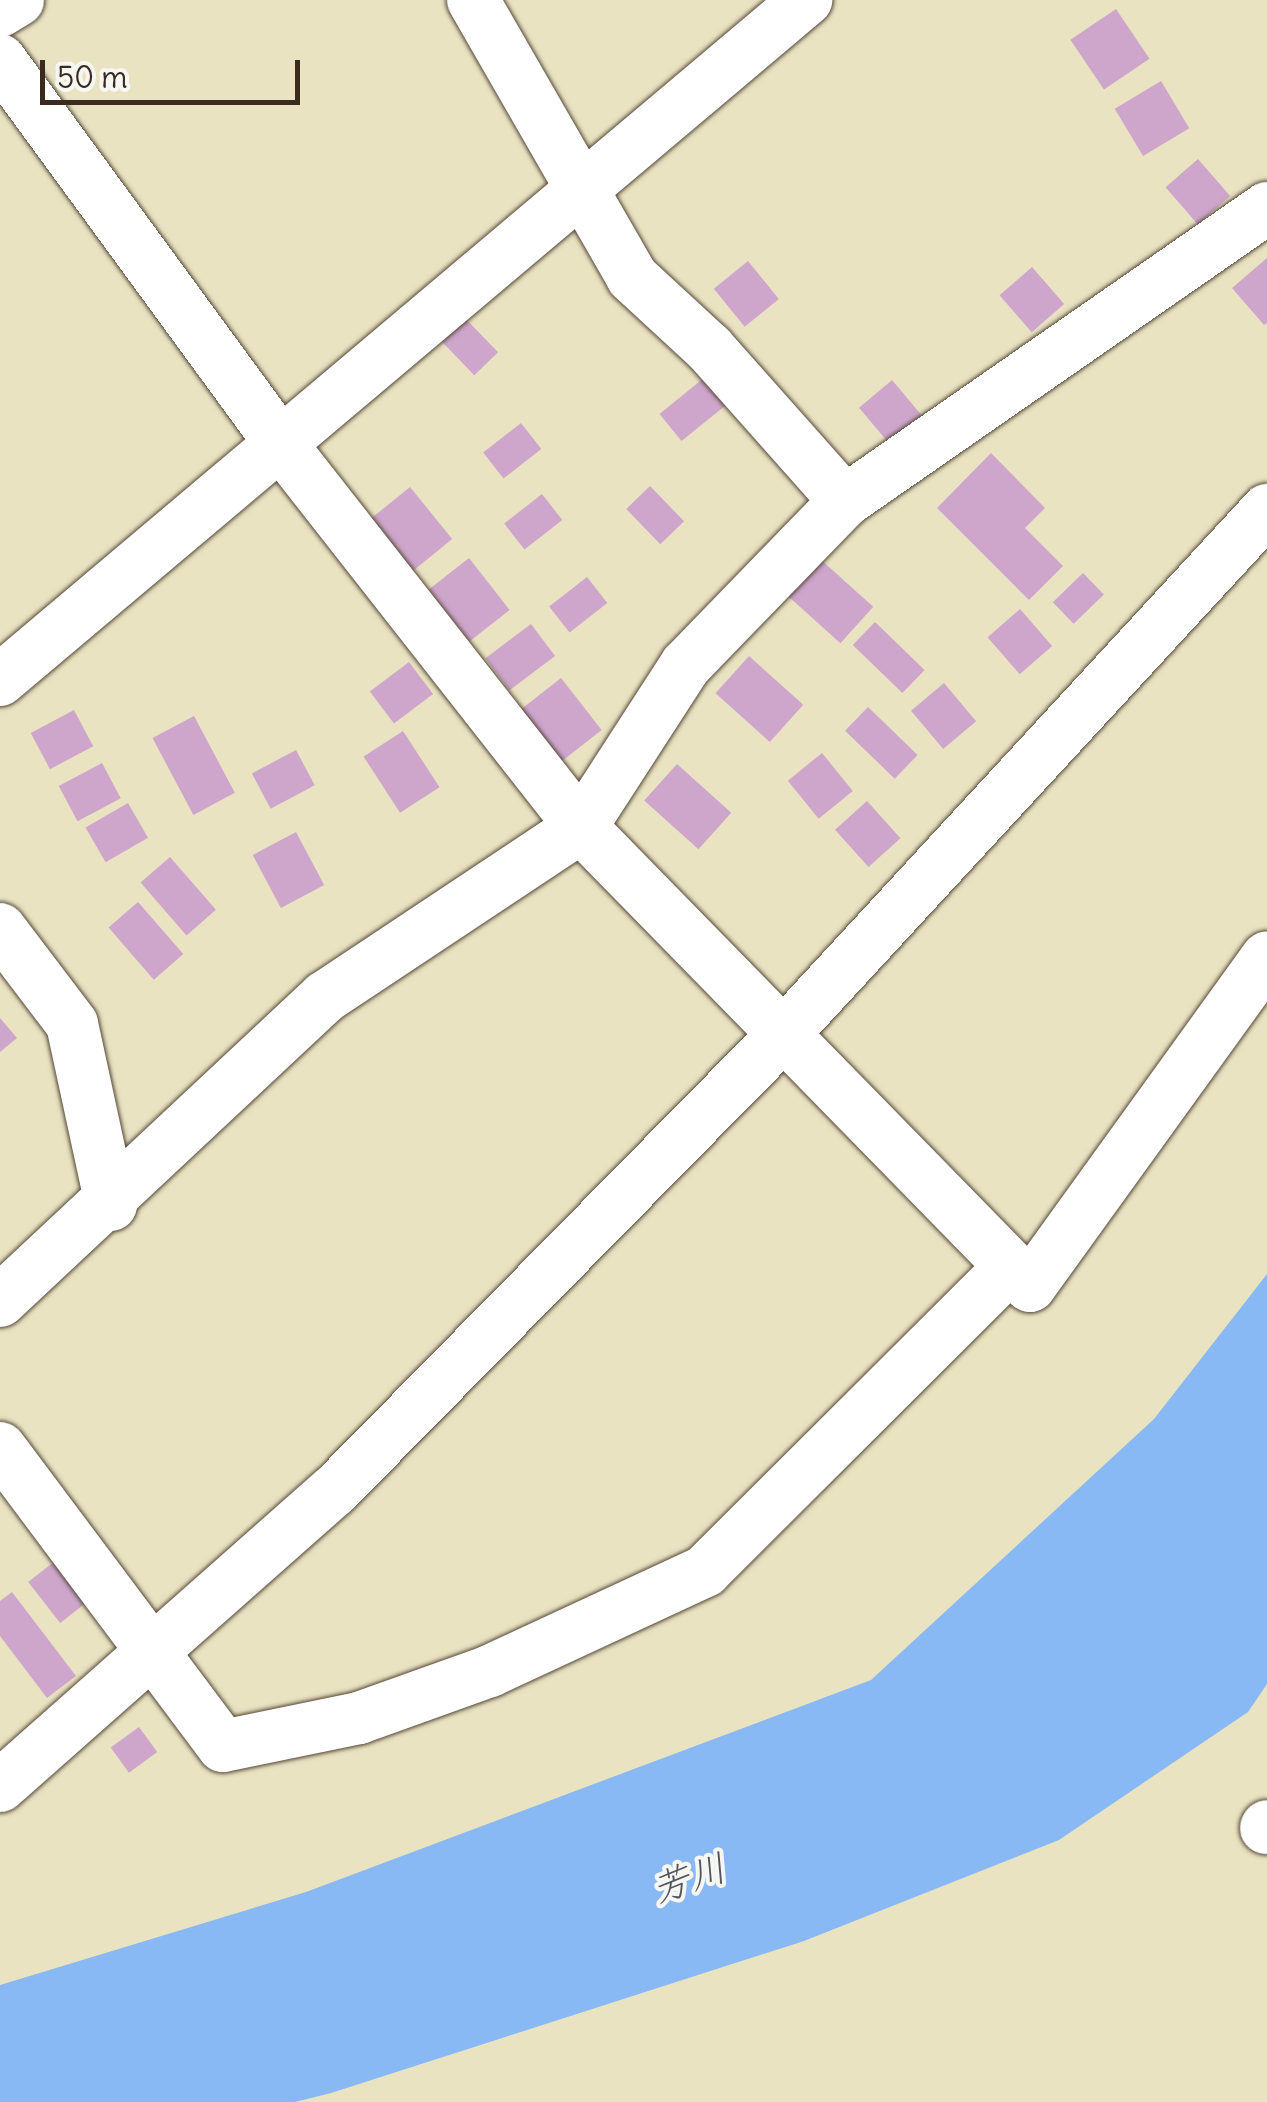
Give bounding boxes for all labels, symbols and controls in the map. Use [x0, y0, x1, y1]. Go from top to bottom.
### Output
scale bar [45, 40, 305, 102]
text: 50 m [57, 58, 127, 96]
water label: 芳川 [646, 1844, 732, 1912]

